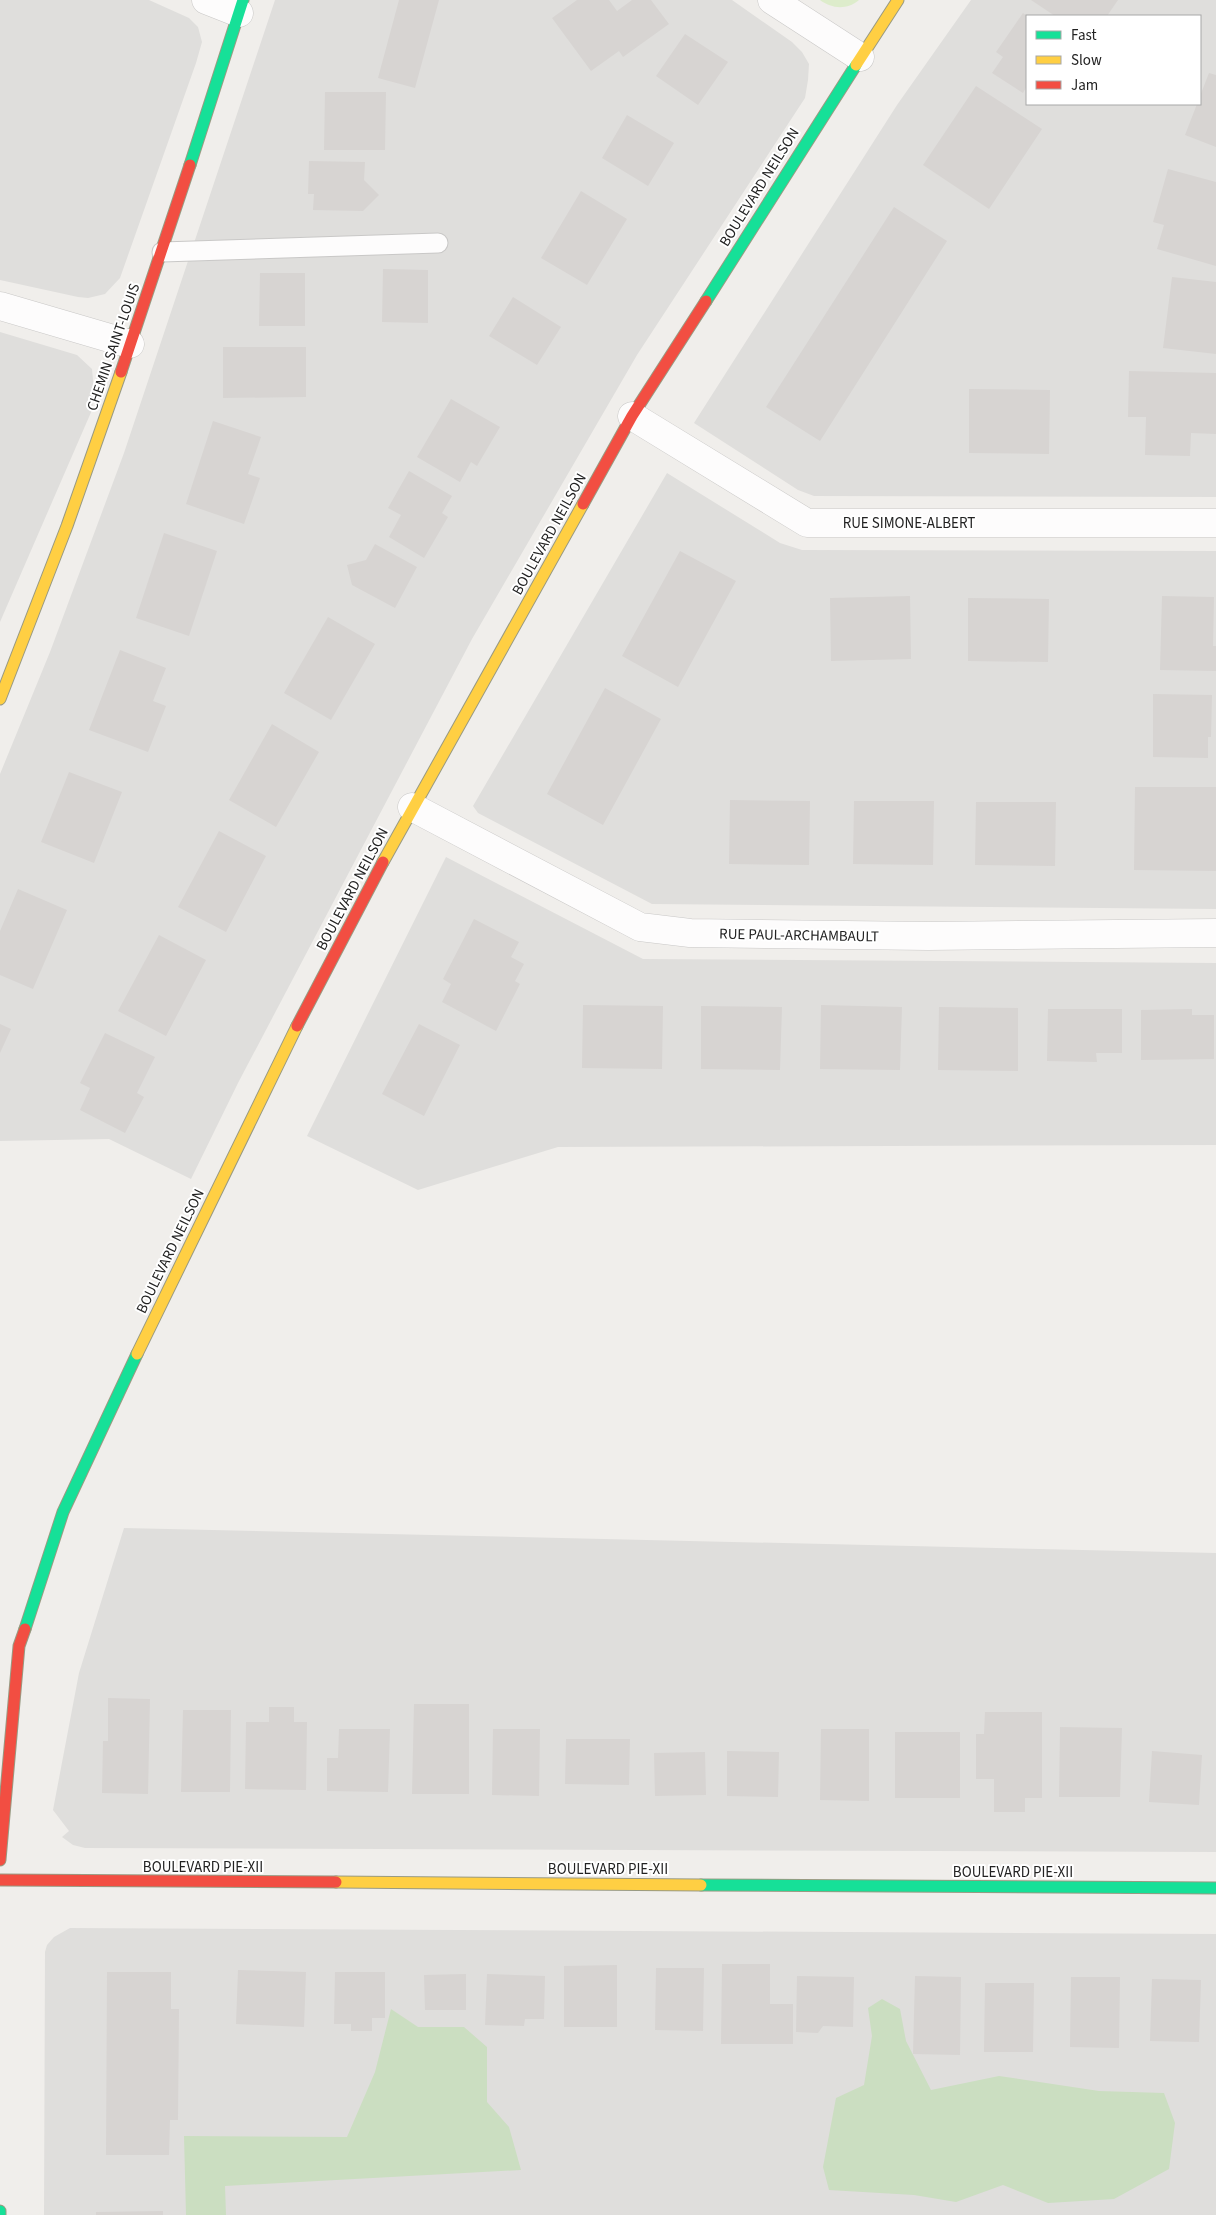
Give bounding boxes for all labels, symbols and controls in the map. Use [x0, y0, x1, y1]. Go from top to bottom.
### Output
legend [1026, 15, 1201, 105]
text: Fast [1071, 25, 1097, 46]
text: Slow [1071, 50, 1102, 71]
text: Jam [1071, 75, 1098, 96]
street label: BOULEVARD NEILSON [714, 124, 804, 251]
street label: CHEMIN SAINT-LOUIS [82, 281, 145, 414]
street label: BOULEVARD NEILSON [507, 470, 592, 599]
street label: RUE SIMONE-ALBERT [843, 513, 975, 534]
street label: BOULEVARD NEILSON [311, 824, 394, 954]
street label: RUE PAUL-ARCHAMBAULT [719, 924, 879, 947]
street label: BOULEVARD NEILSON [131, 1185, 210, 1317]
street label: BOULEVARD PIE-XII [143, 1857, 263, 1878]
street label: BOULEVARD PIE-XII [548, 1859, 668, 1880]
street label: BOULEVARD PIE-XII [953, 1862, 1073, 1883]

